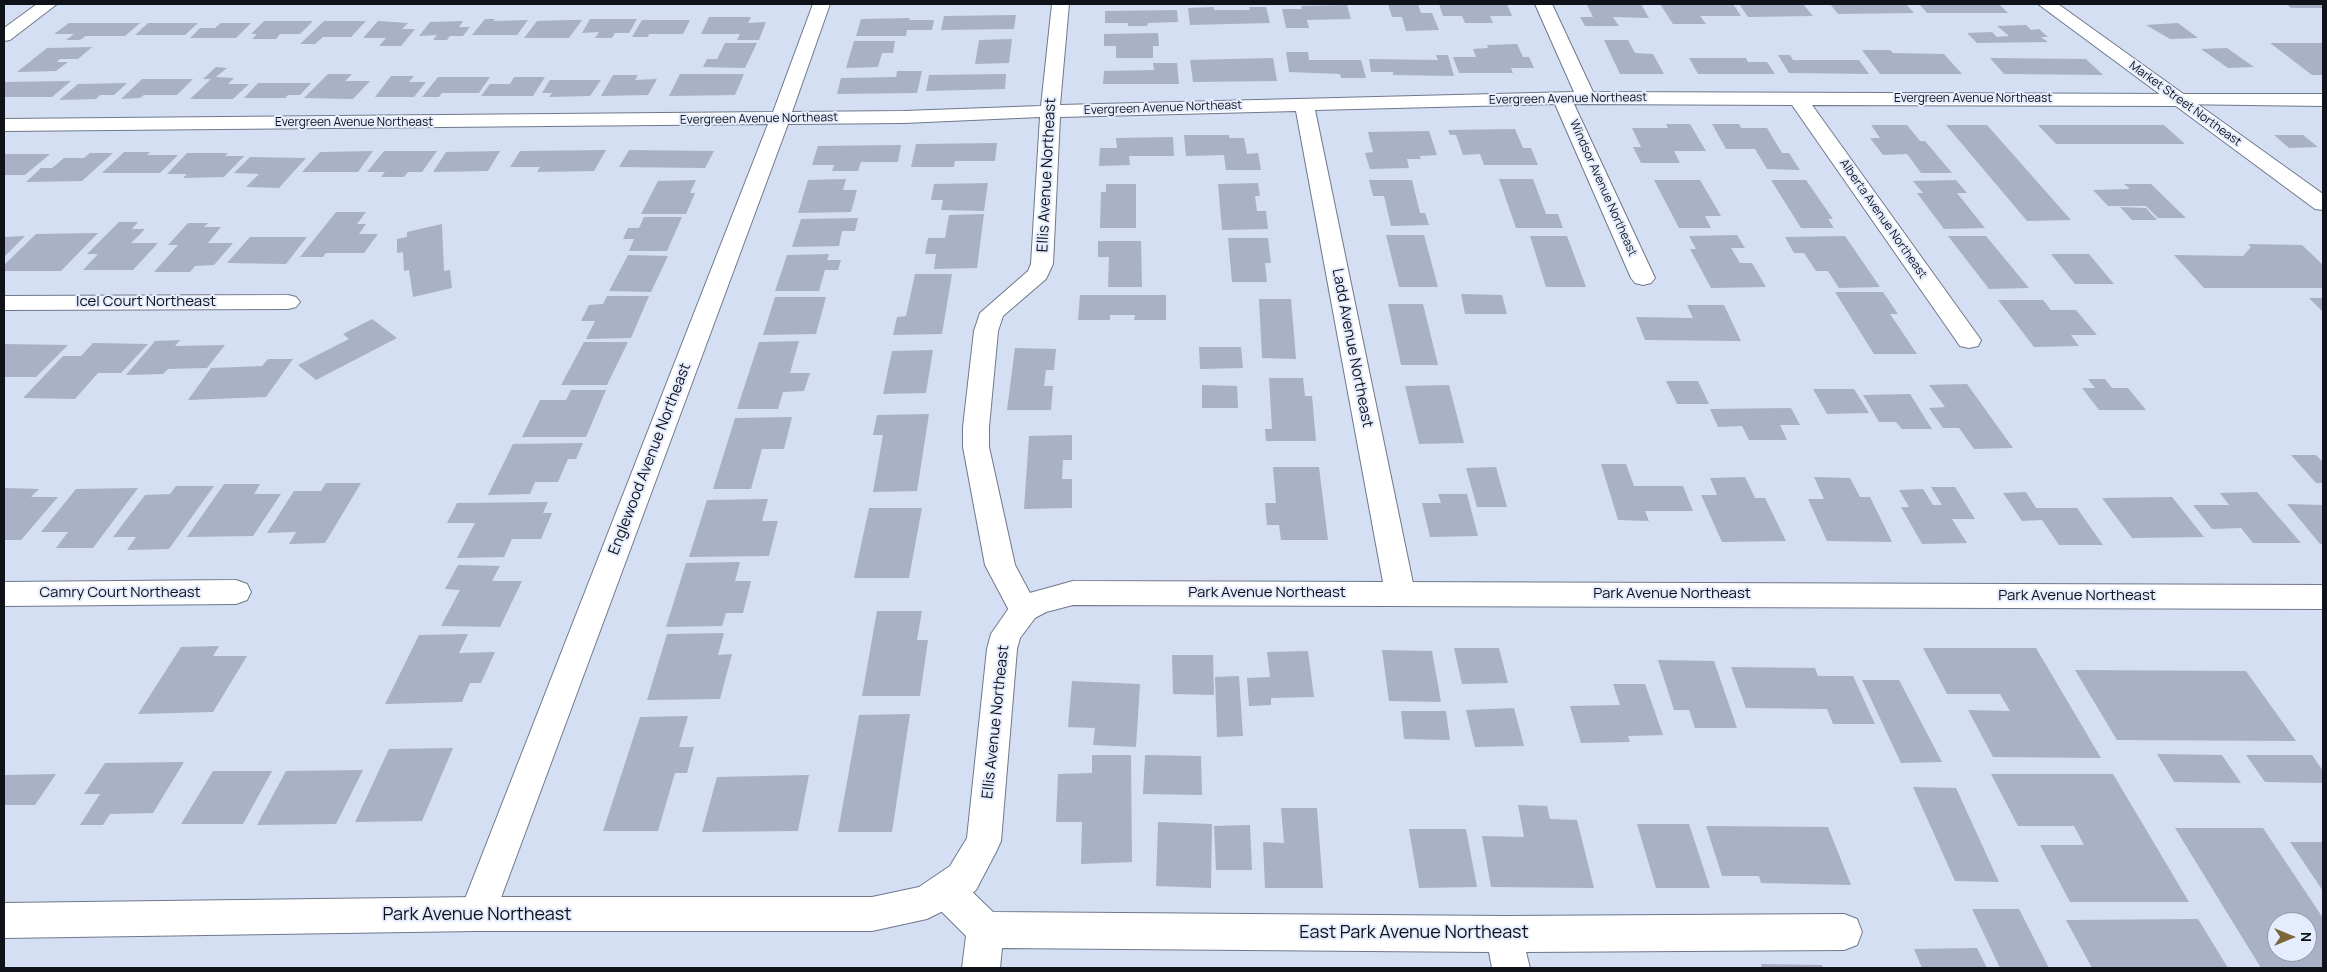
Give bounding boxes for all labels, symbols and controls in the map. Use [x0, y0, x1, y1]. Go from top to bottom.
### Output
street label: Market Street Northeast [2126, 58, 2244, 150]
street label: Evergreen Avenue Northeast [1489, 90, 1647, 108]
street label: Evergreen Avenue Northeast [1894, 92, 2052, 106]
street label: Ellis Avenue Northeast [1034, 97, 1060, 253]
street label: Evergreen Avenue Northeast [1084, 98, 1242, 118]
street label: Evergreen Avenue Northeast [680, 110, 838, 128]
street label: Evergreen Avenue Northeast [275, 116, 433, 130]
street label: Windsor Avenue Northeast [1566, 118, 1640, 258]
street label: Alberta Avenue Northeast [1836, 157, 1930, 281]
street label: Ladd Avenue Northeast [1328, 267, 1376, 429]
street label: Icel Court Northeast [76, 293, 216, 311]
street label: Englewood Avenue Northeast [605, 361, 695, 557]
street label: Camry Court Northeast [39, 584, 201, 602]
street label: Park Avenue Northeast [1188, 584, 1346, 602]
street label: Park Avenue Northeast [1593, 585, 1751, 603]
street label: Park Avenue Northeast [1998, 587, 2156, 605]
street label: Ellis Avenue Northeast [979, 644, 1013, 800]
street label: Park Avenue Northeast [382, 904, 572, 926]
north arrow [2267, 912, 2317, 962]
street label: East Park Avenue Northeast [1299, 922, 1529, 944]
text: N [2297, 932, 2316, 942]

